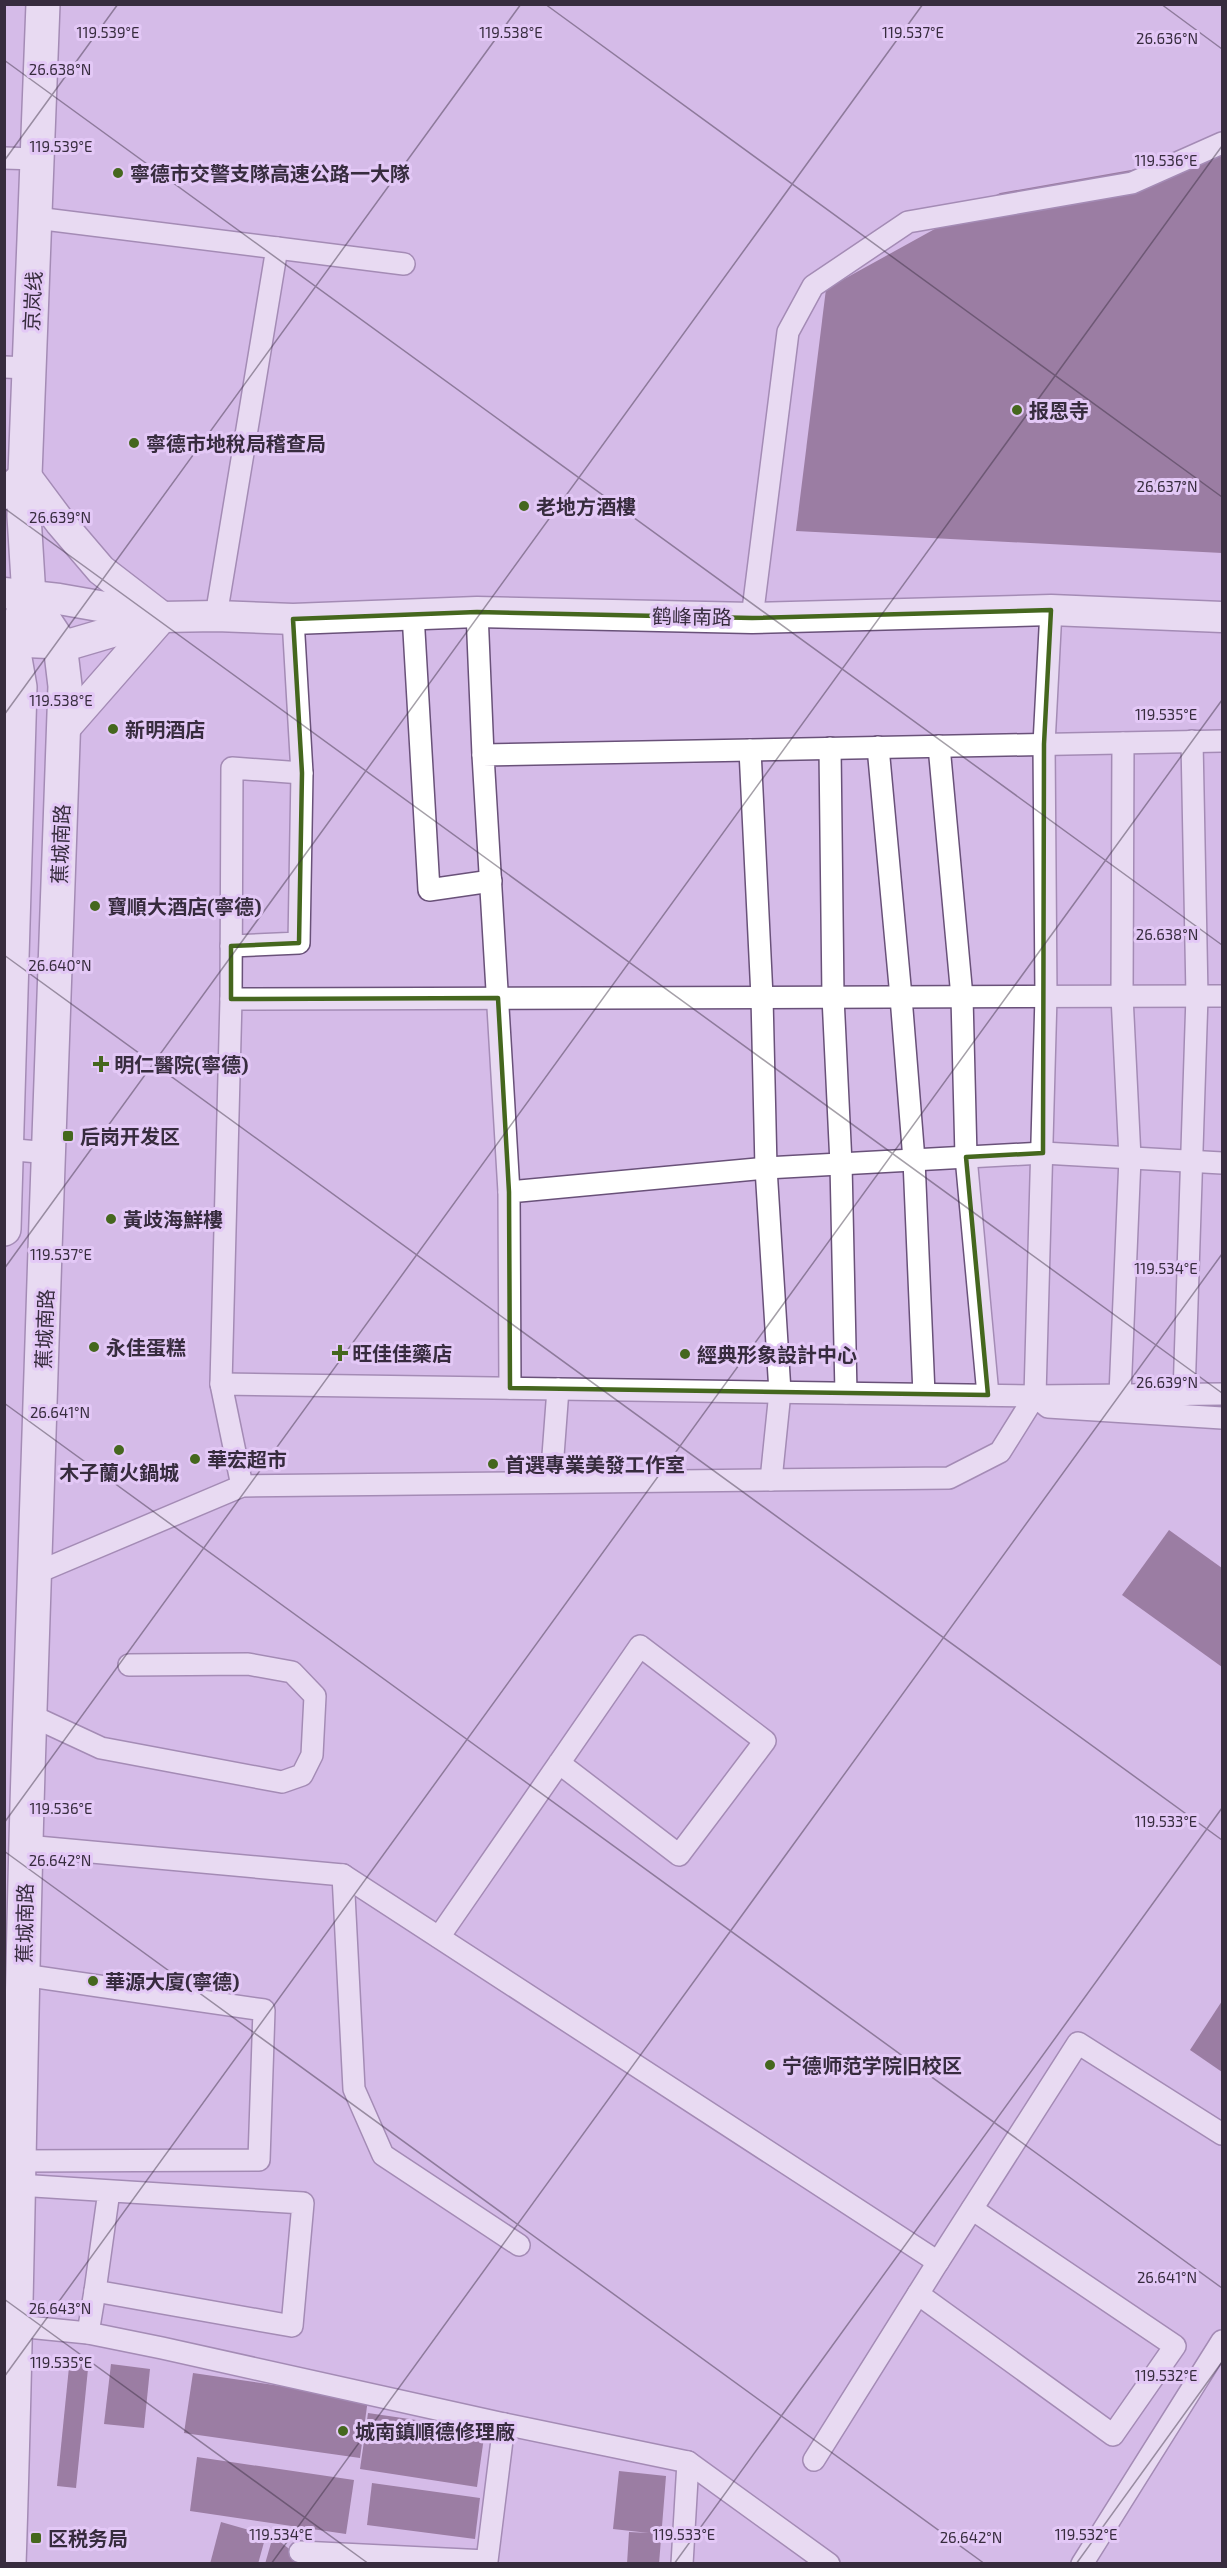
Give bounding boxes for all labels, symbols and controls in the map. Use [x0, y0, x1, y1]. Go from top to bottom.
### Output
text: 119.539°E [77, 23, 139, 41]
text: 119.538°E [479, 23, 543, 41]
text: 119.537°E [882, 23, 944, 41]
text: 26.636°N [1136, 29, 1198, 47]
text: 26.638°N [29, 60, 91, 78]
text: 119.539°E [30, 137, 92, 155]
text: 119.536°E [1135, 151, 1197, 169]
place label: 寧德市交警支隊高速公路一大隊 [130, 161, 410, 185]
marker: 寧德市交警支隊高速公路一大隊 [111, 166, 125, 180]
street label: 京岚线 [18, 270, 46, 332]
place label: 报恩寺 [1029, 398, 1089, 422]
marker: 报恩寺 [1010, 403, 1024, 417]
place label: 寧德市地稅局稽查局 [146, 431, 326, 455]
marker: 寧德市地稅局稽查局 [127, 436, 141, 450]
text: 26.637°N [1136, 477, 1198, 495]
place label: 老地方酒樓 [536, 494, 636, 518]
marker: 老地方酒樓 [517, 499, 531, 513]
text: 26.639°N [29, 508, 91, 526]
street label: 鹤峰南路 [652, 603, 732, 629]
text: 119.538°E [29, 691, 93, 709]
text: 119.535°E [1135, 705, 1197, 723]
place label: 新明酒店 [125, 717, 205, 741]
marker: 新明酒店 [106, 722, 120, 736]
street label: 蕉城南路 [47, 804, 73, 884]
place label: 寶順大酒店(寧德) [107, 894, 262, 918]
marker: 寶順大酒店(寧德) [88, 899, 102, 913]
text: 26.638°N [1136, 925, 1198, 943]
text: 26.640°N [28, 956, 92, 974]
place label: 明仁醫院(寧德) [114, 1052, 249, 1076]
marker: 明仁醫院(寧德) [92, 1055, 110, 1073]
place label: 后岗开发区 [80, 1124, 180, 1148]
marker: 后岗开发区 [61, 1129, 75, 1143]
place label: 黃歧海鮮樓 [123, 1207, 223, 1231]
marker: 黃歧海鮮樓 [104, 1212, 118, 1226]
text: 119.537°E [30, 1245, 92, 1263]
text: 119.534°E [1134, 1259, 1198, 1277]
street label: 蕉城南路 [31, 1289, 57, 1369]
place label: 永佳蛋糕 [106, 1335, 186, 1359]
marker: 永佳蛋糕 [87, 1340, 101, 1354]
place label: 旺佳佳藥店 [352, 1341, 452, 1365]
place label: 經典形象設計中心 [697, 1342, 857, 1366]
marker: 旺佳佳藥店 [333, 1346, 347, 1360]
marker: 經典形象設計中心 [678, 1347, 692, 1361]
text: 26.639°N [1136, 1373, 1198, 1391]
text: 26.641°N [30, 1403, 90, 1421]
marker: 木子蘭火鍋城 [112, 1443, 126, 1457]
place label: 華宏超市 [207, 1447, 287, 1471]
marker: 華宏超市 [188, 1452, 202, 1466]
place label: 首選專業美發工作室 [505, 1452, 685, 1476]
marker: 首選專業美發工作室 [486, 1457, 500, 1471]
place label: 木子蘭火鍋城 [59, 1460, 179, 1484]
text: 119.536°E [30, 1799, 92, 1817]
text: 119.533°E [1135, 1812, 1197, 1830]
text: 26.642°N [29, 1851, 91, 1869]
street label: 蕉城南路 [11, 1883, 37, 1963]
place label: 華源大廈(寧德) [105, 1969, 240, 1993]
marker: 華源大廈(寧德) [86, 1974, 100, 1988]
place label: 宁德师范学院旧校区 [782, 2053, 962, 2077]
marker: 宁德师范学院旧校区 [763, 2058, 777, 2072]
text: 26.641°N [1137, 2268, 1197, 2286]
text: 26.643°N [29, 2299, 91, 2317]
text: 119.535°E [30, 2353, 92, 2371]
text: 119.532°E [1135, 2366, 1197, 2384]
place label: 城南鎮順德修理廠 [355, 2419, 515, 2443]
marker: 城南鎮順德修理廠 [336, 2424, 350, 2438]
text: 119.534°E [249, 2525, 313, 2543]
text: 119.533°E [653, 2525, 715, 2543]
text: 119.532°E [1055, 2525, 1117, 2543]
place label: 区税务局 [48, 2526, 128, 2550]
text: 26.642°N [940, 2528, 1002, 2546]
marker: 区税务局 [29, 2531, 43, 2545]

